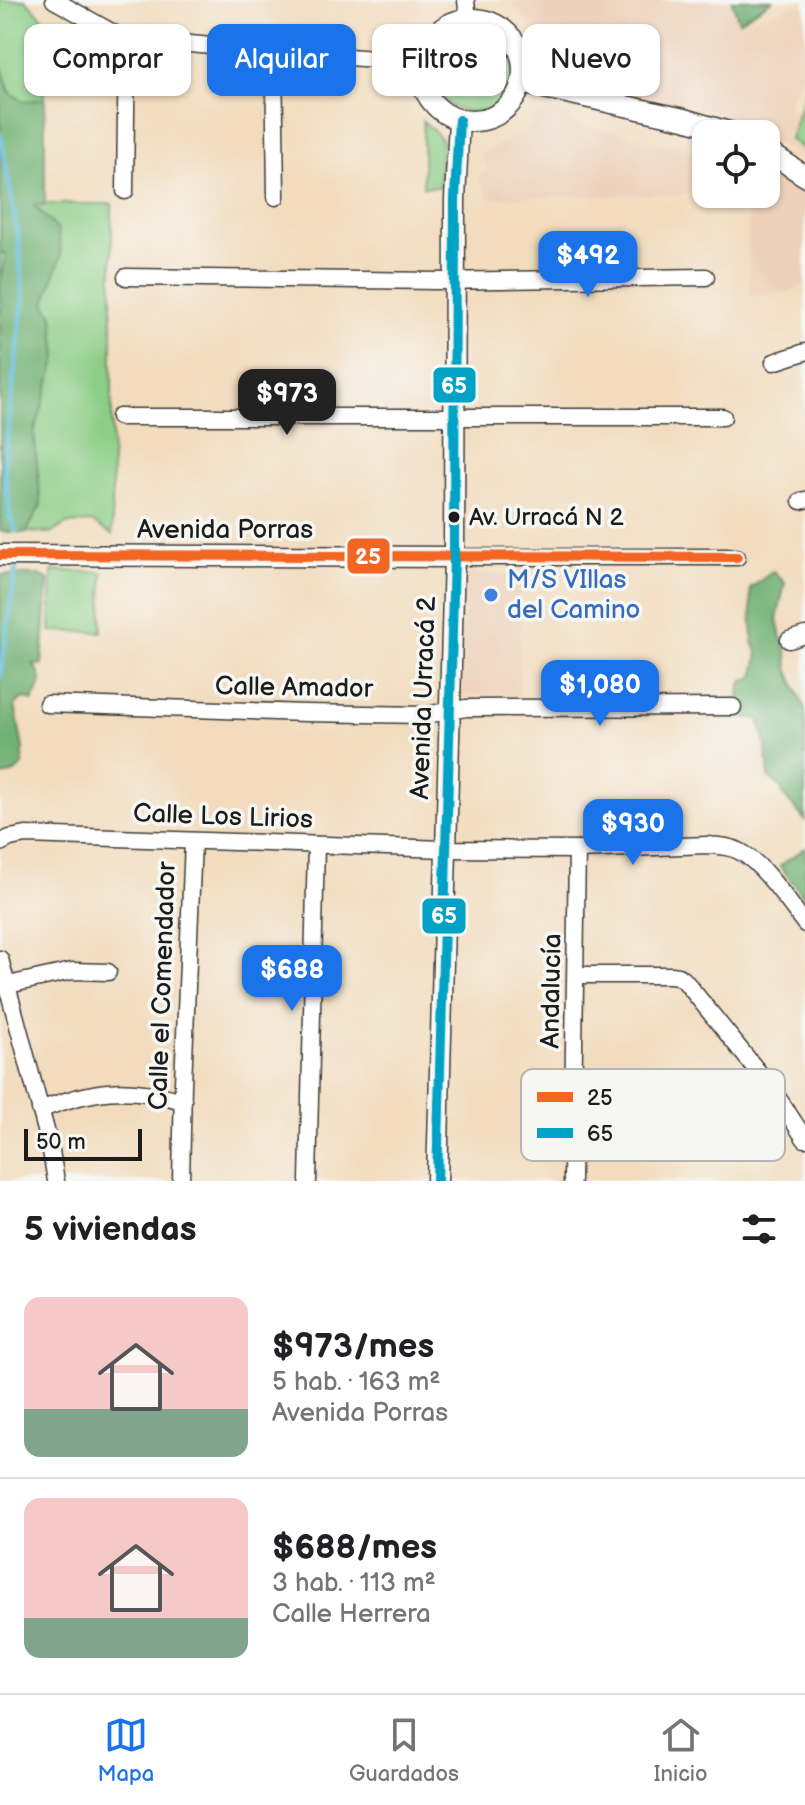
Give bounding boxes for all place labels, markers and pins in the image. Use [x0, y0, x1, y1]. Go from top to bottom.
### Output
pin: $492 [541, 231, 635, 299]
pin: $973 [240, 369, 334, 437]
place label: Av. Urracá N 2 [469, 503, 624, 532]
marker: Av. Urracá N 2 [446, 509, 462, 525]
place label: M/S VIllas del Camino [507, 565, 640, 626]
marker: M/S VIllas del Camino [482, 586, 500, 604]
pin: $1,080 [535, 660, 665, 728]
pin: $930 [586, 799, 680, 867]
pin: $688 [245, 945, 339, 1013]

